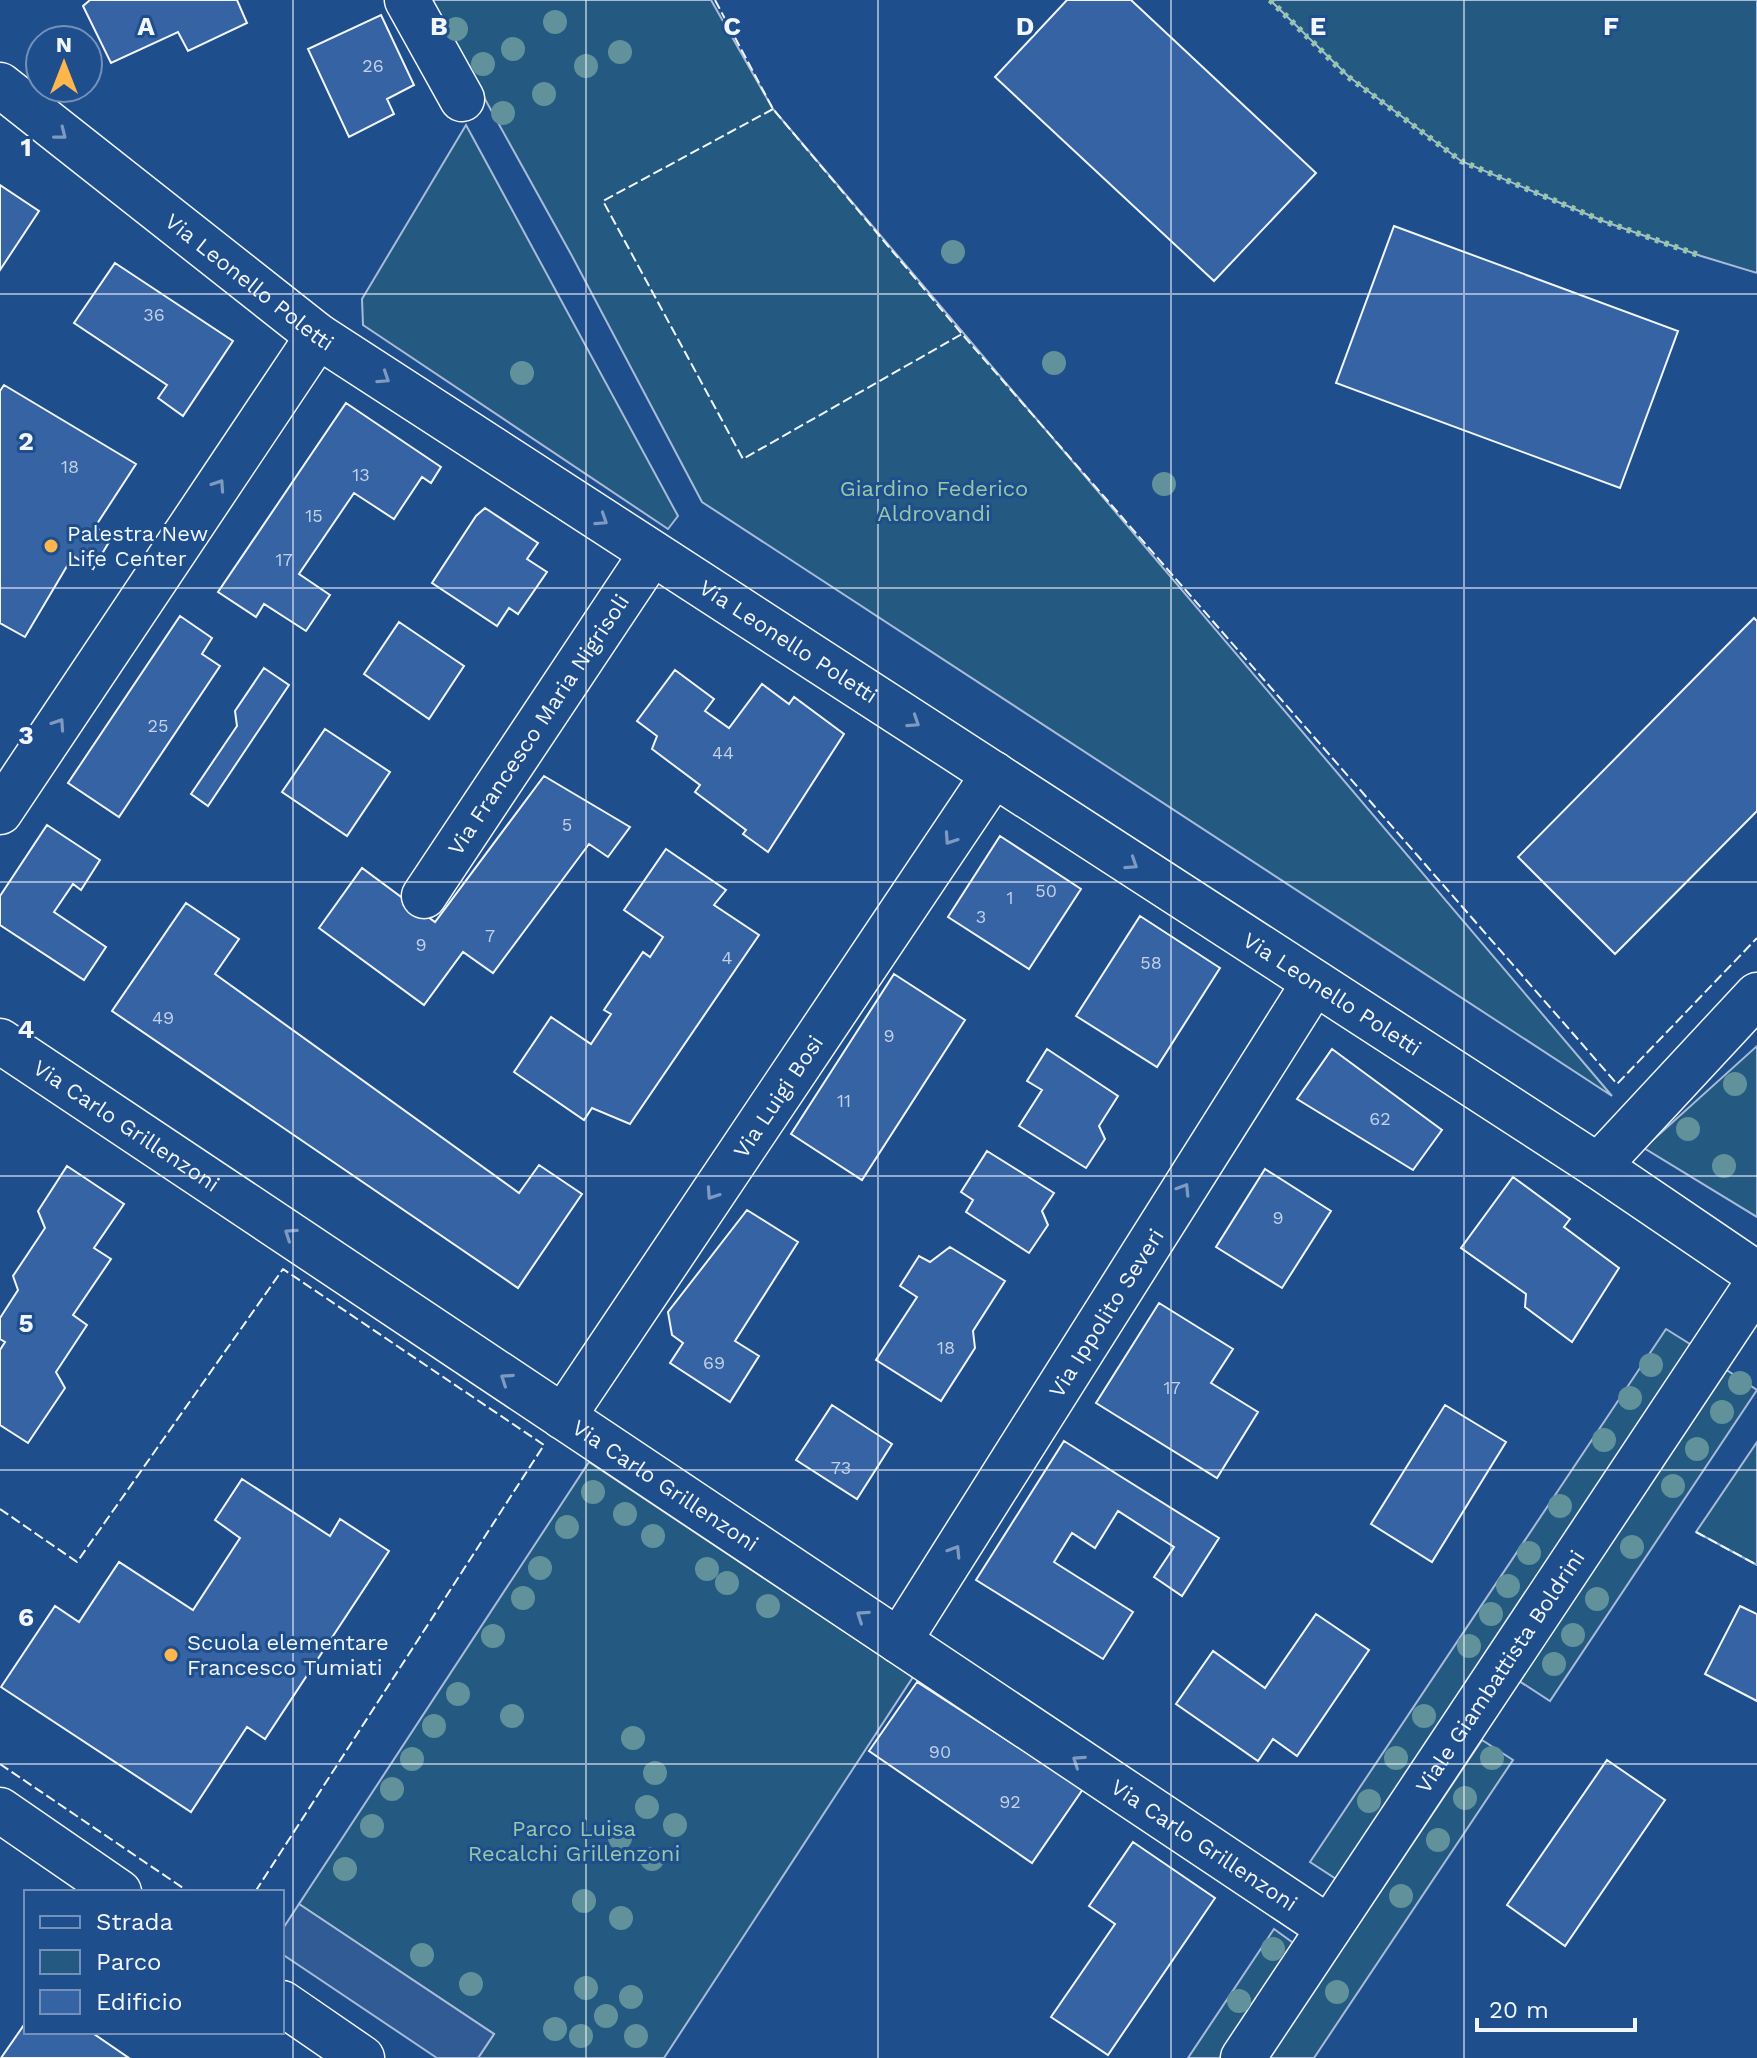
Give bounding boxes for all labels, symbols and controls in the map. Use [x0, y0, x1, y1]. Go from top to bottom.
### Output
text: A [137, 11, 155, 41]
text: B [430, 11, 448, 41]
text: C [723, 11, 741, 41]
text: D [1016, 11, 1034, 41]
text: E [1310, 11, 1326, 41]
text: F [1603, 11, 1619, 41]
north arrow [24, 24, 104, 104]
text: N [56, 32, 72, 57]
house number: 26 [362, 55, 384, 76]
one-way arrow [52, 124, 67, 138]
text: 1 [20, 132, 32, 162]
street label: Via Leonello Poletti [161, 208, 339, 355]
house number: 36 [143, 304, 165, 325]
one-way arrow [375, 369, 389, 384]
text: 2 [18, 426, 34, 456]
house number: 18 [61, 456, 79, 477]
house number: 13 [352, 464, 370, 485]
park label: Giardino Federico Aldrovandi [840, 476, 1028, 526]
one-way arrow [209, 479, 224, 493]
house number: 15 [305, 505, 323, 526]
one-way arrow [593, 510, 607, 525]
place label: Palestra New Life Center [67, 521, 208, 571]
marker: Palestra New Life Center [42, 537, 60, 555]
house number: 17 [275, 549, 293, 570]
street label: Via Leonello Poletti [695, 574, 882, 708]
street label: Via Francesco Maria Nigrisoli [442, 589, 634, 860]
one-way arrow [905, 713, 920, 728]
house number: 25 [148, 715, 168, 736]
one-way arrow [49, 718, 64, 733]
text: 3 [18, 720, 34, 750]
house number: 44 [712, 742, 734, 763]
house number: 5 [562, 814, 572, 835]
one-way arrow [945, 830, 960, 845]
one-way arrow [1123, 854, 1137, 869]
house number: 50 [1035, 880, 1057, 901]
house number: 1 [1006, 887, 1014, 908]
house number: 3 [976, 906, 986, 927]
house number: 7 [485, 925, 495, 946]
street label: Via Leonello Poletti [1239, 927, 1426, 1061]
house number: 9 [415, 934, 427, 955]
house number: 4 [722, 947, 733, 968]
house number: 58 [1140, 952, 1162, 973]
house number: 49 [152, 1007, 174, 1028]
text: 4 [18, 1014, 35, 1044]
house number: 9 [883, 1025, 895, 1046]
street label: Via Luigi Bosi [728, 1030, 828, 1162]
street label: Via Carlo Grillenzoni [29, 1054, 224, 1196]
house number: 11 [837, 1090, 851, 1111]
house number: 62 [1369, 1108, 1391, 1129]
one-way arrow [1174, 1184, 1189, 1198]
one-way arrow [707, 1186, 722, 1200]
house number: 9 [1272, 1207, 1284, 1228]
street label: Via Ippolito Severi [1043, 1224, 1169, 1402]
one-way arrow [284, 1229, 298, 1244]
text: 5 [18, 1308, 34, 1338]
house number: 18 [937, 1337, 955, 1358]
house number: 69 [703, 1352, 725, 1373]
one-way arrow [500, 1374, 515, 1389]
house number: 17 [1163, 1377, 1181, 1398]
street label: Via Carlo Grillenzoni [568, 1414, 763, 1556]
house number: 73 [831, 1457, 851, 1478]
one-way arrow [946, 1545, 961, 1560]
street label: Viale Giambattista Boldrini [1410, 1545, 1589, 1798]
text: 6 [18, 1602, 34, 1632]
one-way arrow [856, 1611, 871, 1626]
place label: Scuola elementare Francesco Tumiati [187, 1630, 389, 1680]
marker: Scuola elementare Francesco Tumiati [162, 1646, 180, 1664]
house number: 90 [929, 1741, 951, 1762]
one-way arrow [1072, 1756, 1087, 1771]
street label: Via Carlo Grillenzoni [1107, 1774, 1302, 1916]
house number: 92 [999, 1791, 1021, 1812]
park label: Parco Luisa Recalchi Grillenzoni [468, 1816, 680, 1866]
legend [24, 1890, 284, 2034]
text: Strada [96, 1908, 173, 1936]
text: Parco [96, 1948, 161, 1976]
scale bar [1477, 1982, 1635, 2032]
text: Edificio [96, 1988, 182, 2016]
text: 20 m [1489, 1996, 1549, 2024]

